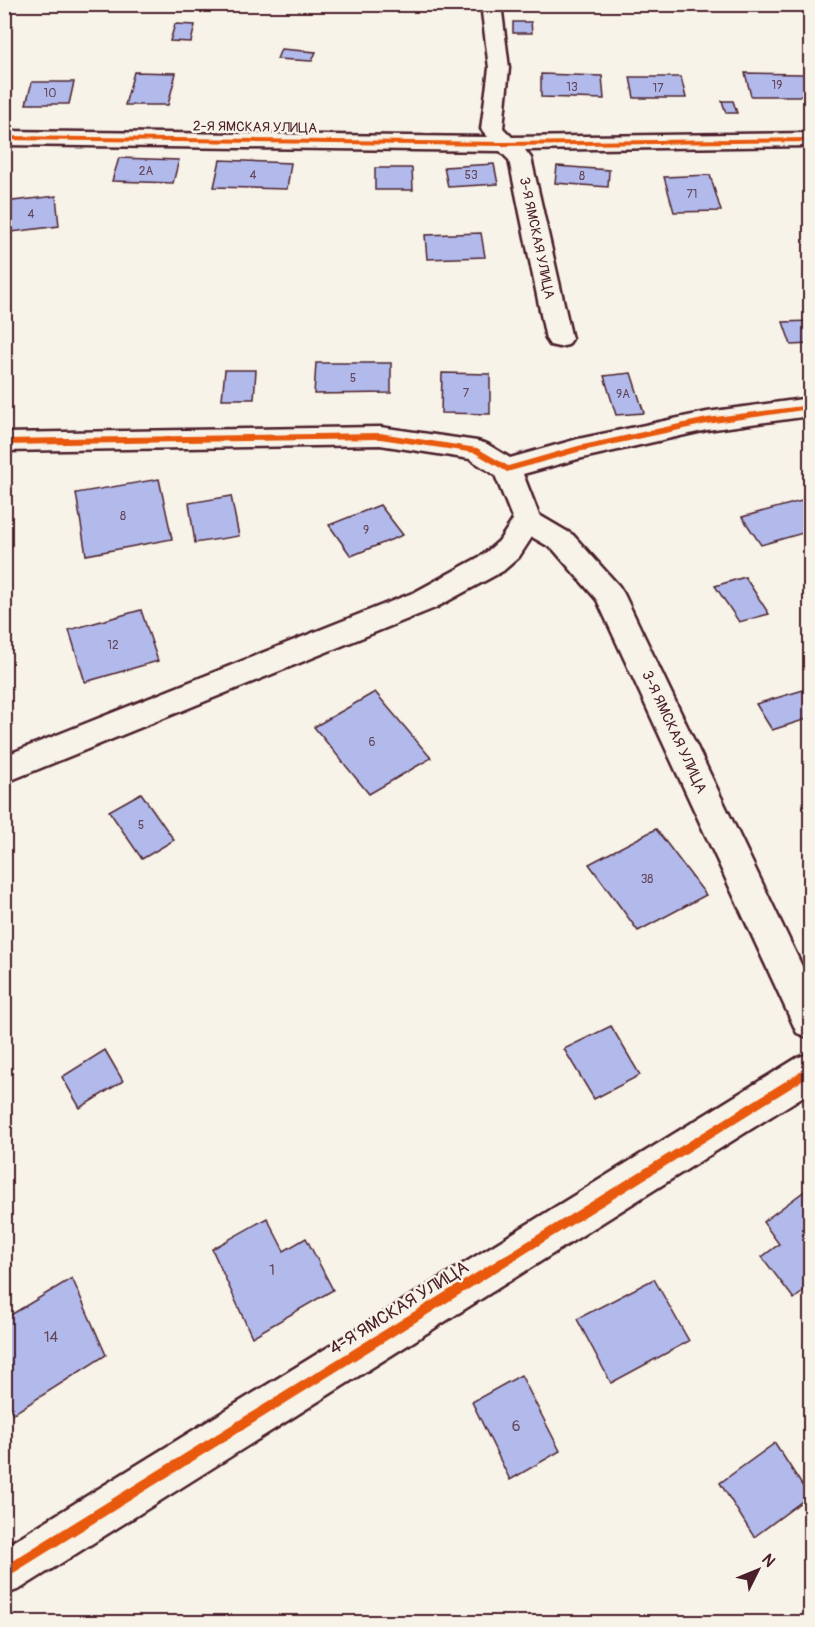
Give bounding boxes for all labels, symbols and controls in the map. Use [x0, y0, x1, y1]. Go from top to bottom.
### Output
house number: 19 [772, 78, 782, 93]
house number: 13 [566, 80, 578, 95]
house number: 17 [652, 81, 664, 96]
house number: 10 [44, 86, 56, 101]
street label: 2-Я ЯМСКАЯ УЛИЦА [193, 117, 317, 137]
house number: 2А [139, 164, 153, 179]
house number: 4 [250, 168, 257, 183]
house number: 53 [464, 168, 478, 183]
house number: 8 [579, 169, 585, 184]
street label: 3-Я ЯМСКАЯ УЛИЦА [516, 175, 558, 301]
house number: 71 [686, 187, 698, 202]
house number: 4 [28, 207, 35, 222]
house number: 5 [350, 371, 356, 386]
house number: 7 [463, 386, 470, 401]
house number: 9А [616, 387, 630, 402]
house number: 8 [120, 509, 126, 524]
house number: 9 [363, 523, 369, 538]
house number: 12 [107, 638, 119, 653]
street label: 3-Я ЯМСКАЯ УЛИЦА [637, 668, 711, 797]
house number: 6 [369, 735, 376, 750]
house number: 5 [138, 818, 144, 833]
house number: 38 [641, 872, 653, 887]
street label: 4-Я ЯМСКАЯ УЛИЦА [325, 1256, 473, 1360]
house number: 1 [269, 1261, 275, 1280]
house number: 14 [44, 1328, 59, 1347]
house number: 6 [512, 1417, 520, 1436]
north arrow [728, 1540, 788, 1600]
text: N [757, 1550, 779, 1571]

